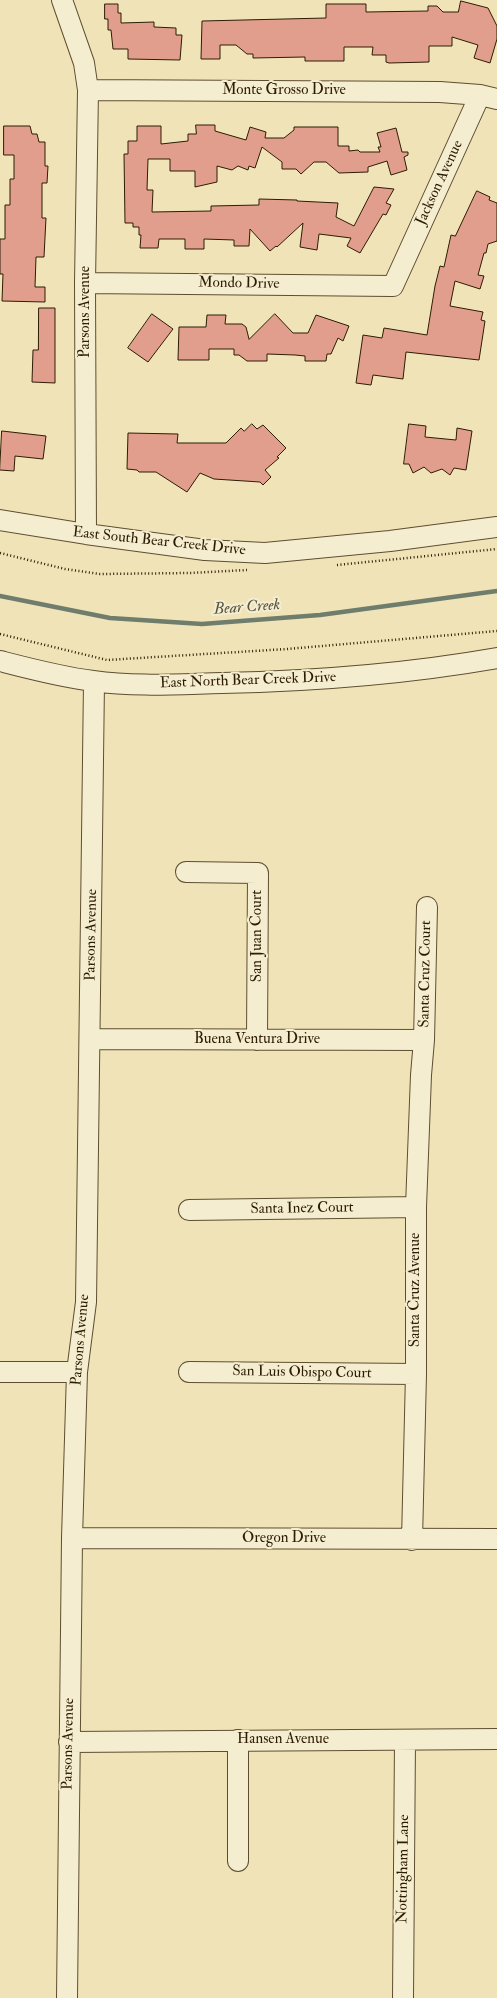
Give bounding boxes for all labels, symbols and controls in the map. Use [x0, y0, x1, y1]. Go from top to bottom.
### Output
street label: Monte Grosso Drive [222, 82, 346, 100]
street label: Jackson Avenue [412, 138, 468, 228]
street label: Parsons Avenue [77, 266, 95, 358]
street label: Mondo Drive [198, 274, 280, 294]
street label: East South Bear Creek Drive [72, 524, 246, 560]
water label: Bear Creek [213, 596, 281, 620]
street label: East North Bear Creek Drive [159, 669, 337, 693]
street label: Parsons Avenue [82, 889, 102, 981]
street label: San Juan Court [249, 890, 267, 982]
street label: Santa Cruz Court [416, 920, 436, 1028]
street label: Buena Ventura Drive [194, 1031, 320, 1049]
street label: Santa Inez Court [250, 1199, 354, 1219]
street label: Santa Cruz Avenue [407, 1233, 425, 1347]
street label: Parsons Avenue [68, 1293, 94, 1387]
street label: San Luis Obispo Court [232, 1363, 372, 1383]
street label: Oregon Drive [242, 1530, 326, 1548]
street label: Parsons Avenue [59, 1698, 79, 1790]
street label: Hansen Avenue [237, 1731, 329, 1749]
street label: Nottingham Lane [394, 1814, 414, 1924]

